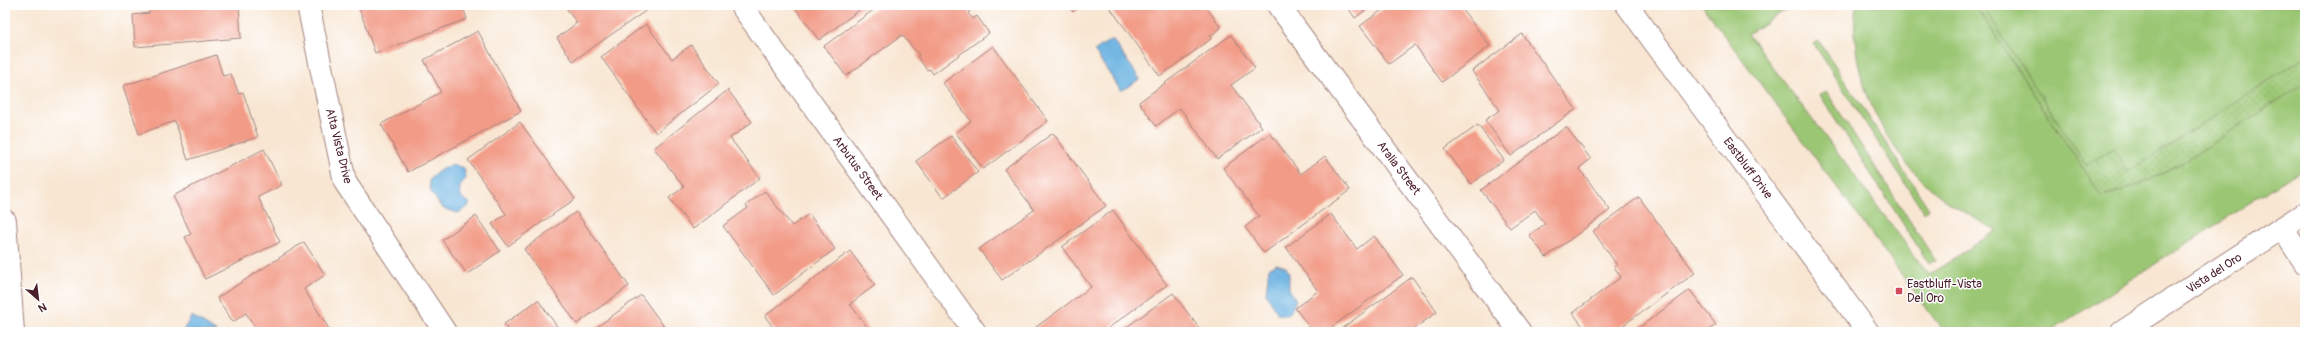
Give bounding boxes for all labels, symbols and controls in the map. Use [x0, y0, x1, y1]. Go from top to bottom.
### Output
street label: Alta Vista Drive [322, 107, 355, 185]
street label: Arbutus Street [829, 133, 886, 203]
street label: Eastbluff Drive [1720, 135, 1776, 202]
street label: Aralia Street [1374, 138, 1424, 198]
street label: Vista del Oro [2184, 250, 2245, 297]
place label: Eastbluff-Vista Del Oro [1907, 277, 1982, 306]
north arrow [18, 279, 58, 319]
marker: Eastbluff-Vista Del Oro [1894, 286, 1904, 296]
text: N [36, 300, 49, 315]

